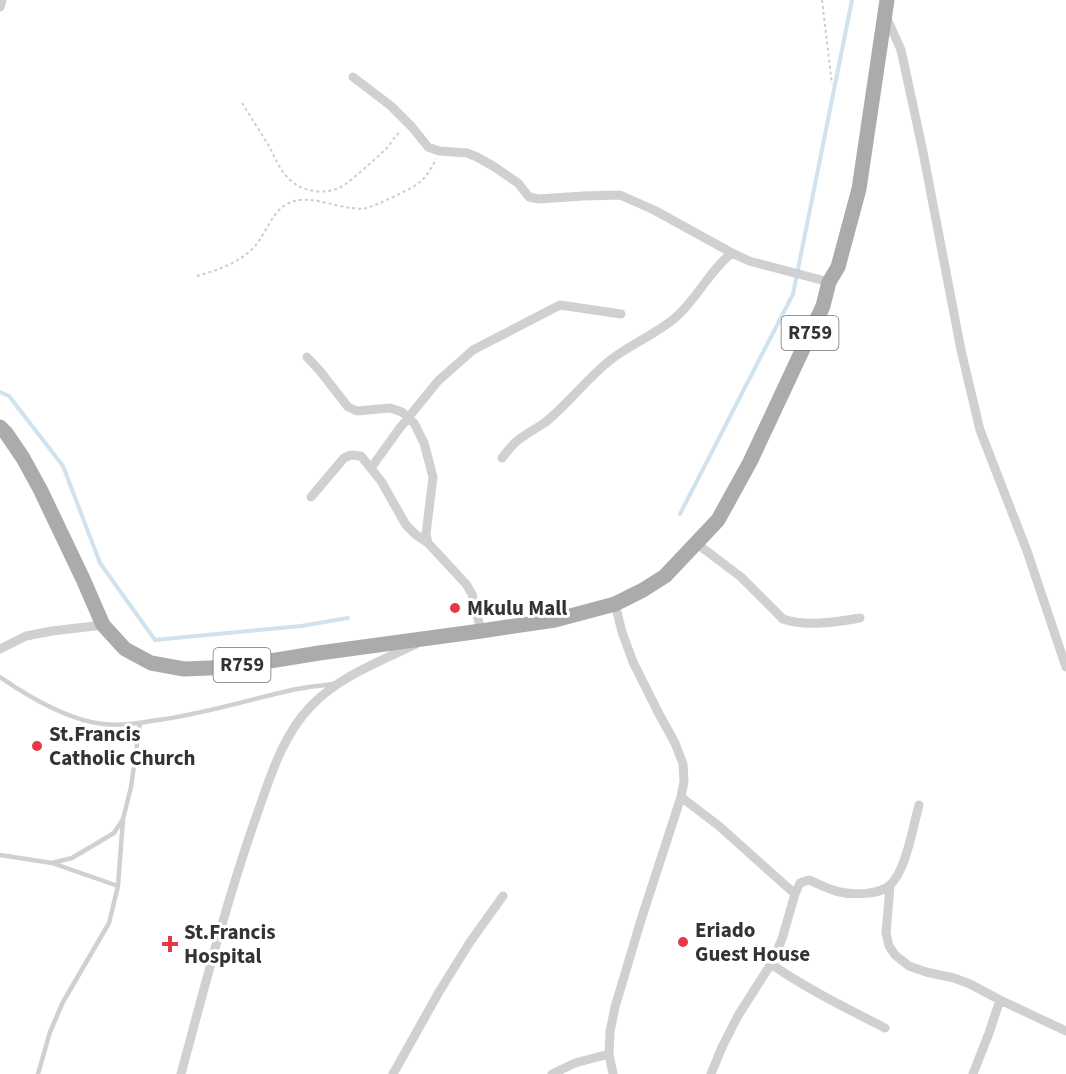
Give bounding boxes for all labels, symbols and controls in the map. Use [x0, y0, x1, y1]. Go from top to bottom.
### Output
road number: R759 [782, 316, 838, 350]
place label: Mkulu Mall [467, 593, 567, 623]
marker: Mkulu Mall [448, 601, 462, 615]
road number: R759 [214, 648, 270, 682]
place label: St.Francis Catholic Church [49, 719, 196, 773]
marker: St.Francis Catholic Church [30, 739, 44, 753]
place label: Eriado Guest House [695, 915, 810, 969]
place label: St.Francis Hospital [184, 917, 276, 971]
marker: St.Francis Hospital [161, 935, 179, 953]
marker: Eriado Guest House [676, 935, 690, 949]

